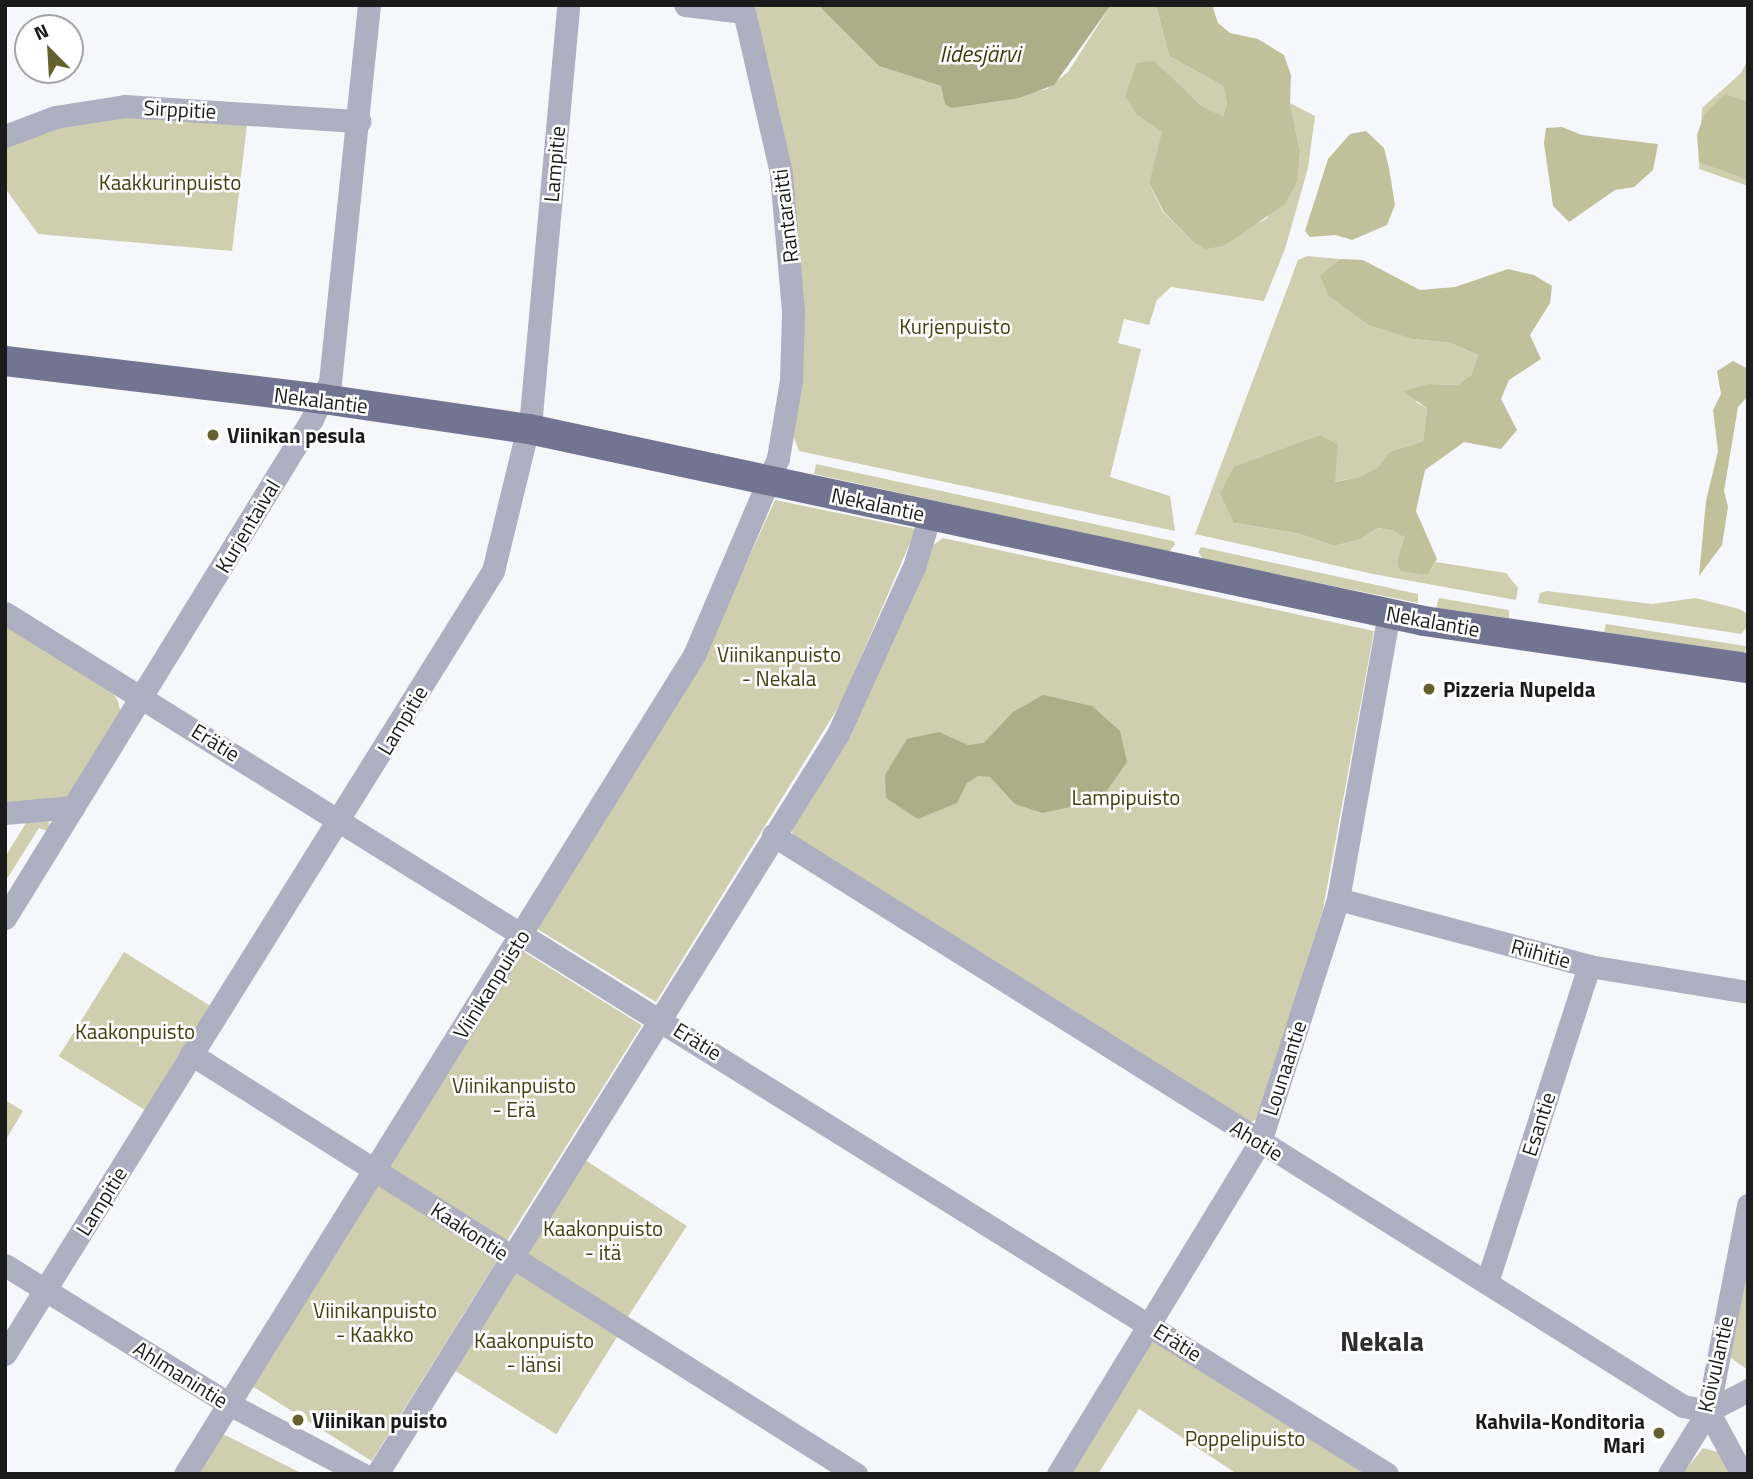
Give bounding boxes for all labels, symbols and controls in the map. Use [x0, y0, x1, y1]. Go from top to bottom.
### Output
north arrow [14, 14, 84, 84]
text: N [29, 15, 53, 47]
water label: Iidesjärvi [940, 40, 1020, 68]
street label: Sirppitie [143, 95, 217, 123]
street label: Lampitie [538, 125, 570, 203]
street label: Rantaraitti [767, 168, 803, 264]
park label: Kaakkurinpuisto [99, 169, 241, 195]
park label: Kurjenpuisto [899, 313, 1011, 339]
street label: Nekalantie [273, 382, 369, 418]
place label: Viinikan pesula [227, 422, 365, 448]
marker: Viinikan pesula [205, 427, 221, 443]
street label: Kurjentaival [209, 475, 285, 577]
street label: Nekalantie [829, 482, 927, 526]
street label: Nekalantie [1384, 600, 1482, 642]
park label: Viinikanpuisto - Nekala [717, 641, 841, 691]
place label: Pizzeria Nupelda [1443, 676, 1595, 702]
street label: Lampitie [372, 681, 432, 759]
marker: Pizzeria Nupelda [1421, 681, 1437, 697]
street label: Erätie [187, 718, 245, 766]
park label: Lampipuisto [1072, 784, 1180, 810]
street label: Viinikanpuisto [447, 925, 535, 1043]
street label: Riihitie [1508, 933, 1574, 973]
street label: Erätie [669, 1017, 727, 1065]
street label: Lounaantie [1257, 1017, 1311, 1119]
park label: Kaakonpuisto [75, 1018, 195, 1044]
park label: Viinikanpuisto - Erä [452, 1072, 576, 1122]
street label: Esantie [1516, 1089, 1560, 1159]
street label: Ahotie [1226, 1114, 1288, 1166]
street label: Lampitie [70, 1162, 132, 1240]
street label: Kaakontie [426, 1197, 514, 1265]
park label: Kaakonpuisto - itä [543, 1215, 663, 1265]
park label: Viinikanpuisto - Kaakko [313, 1297, 437, 1347]
street label: Koivulantie [1692, 1314, 1738, 1414]
street label: Erätie [1149, 1318, 1207, 1366]
district label: Nekala [1340, 1324, 1424, 1358]
park label: Kaakonpuisto - länsi [474, 1327, 594, 1377]
street label: Ahlmanintie [129, 1335, 233, 1413]
place label: Viinikan puisto [312, 1407, 447, 1433]
place label: Kahvila-Konditoria Mari [1475, 1408, 1645, 1458]
marker: Viinikan puisto [290, 1412, 306, 1428]
park label: Poppelipuisto [1185, 1425, 1305, 1451]
marker: Kahvila-Konditoria Mari [1651, 1425, 1667, 1441]

